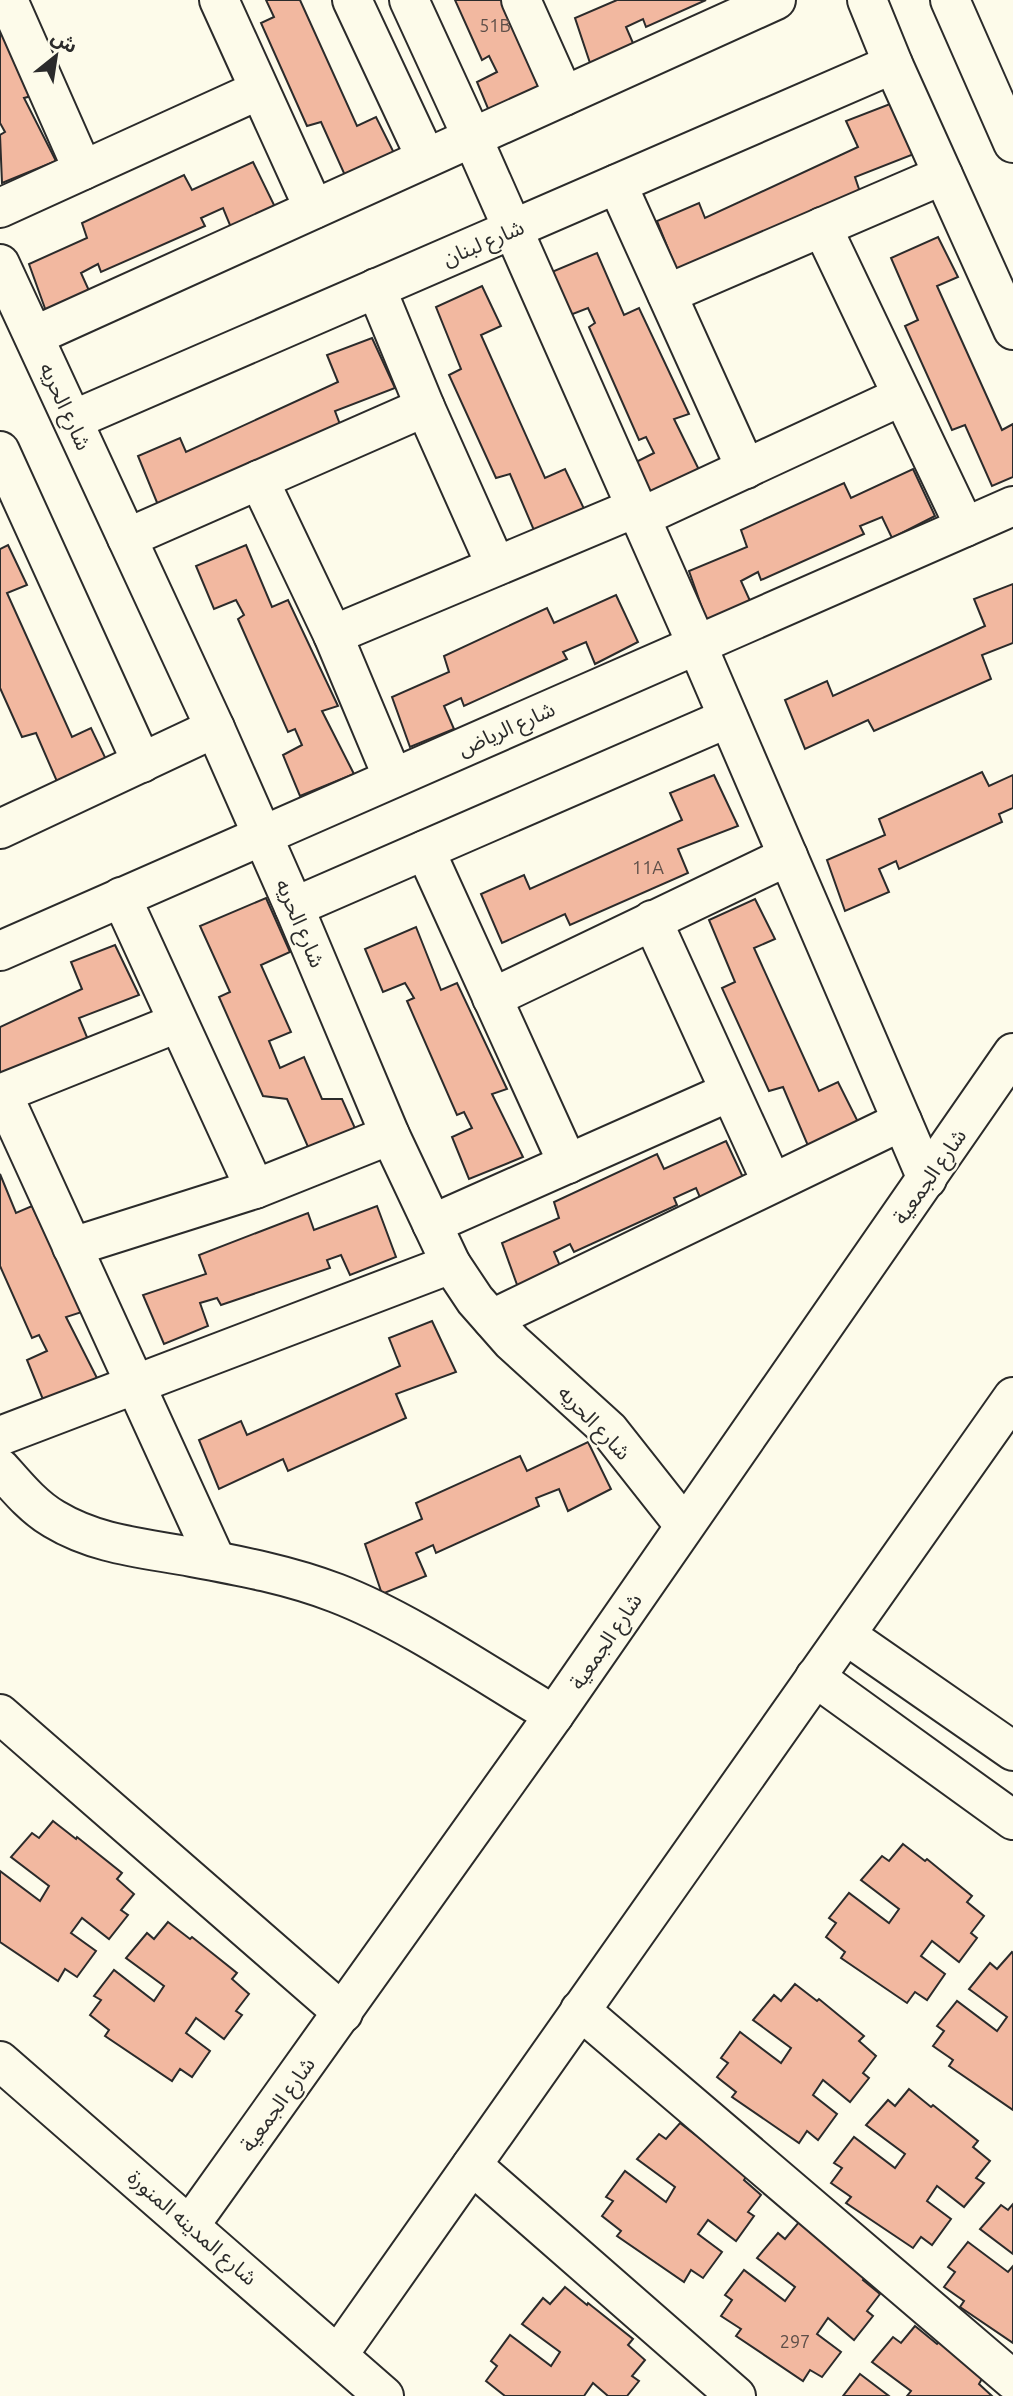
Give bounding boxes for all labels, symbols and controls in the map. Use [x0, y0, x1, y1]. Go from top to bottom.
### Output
house number: 51B [479, 15, 511, 35]
north arrow [21, 21, 91, 91]
text: ش [48, 25, 81, 57]
street label: شارع لبنان [439, 214, 529, 274]
street label: شارع الحريه [32, 358, 97, 455]
street label: شارع الرياض [454, 696, 560, 764]
house number: 11A [632, 857, 664, 877]
street label: شارع الحريه [268, 875, 330, 972]
street label: شارع الجمعية [887, 1124, 974, 1231]
street label: شارع الحريه [551, 1380, 636, 1467]
street label: شارع الجمعية [564, 1588, 649, 1696]
street label: شارع الجمعية [235, 2052, 322, 2158]
street label: شارع المدينه المنورة [121, 2164, 262, 2293]
house number: 297 [780, 2331, 810, 2351]

